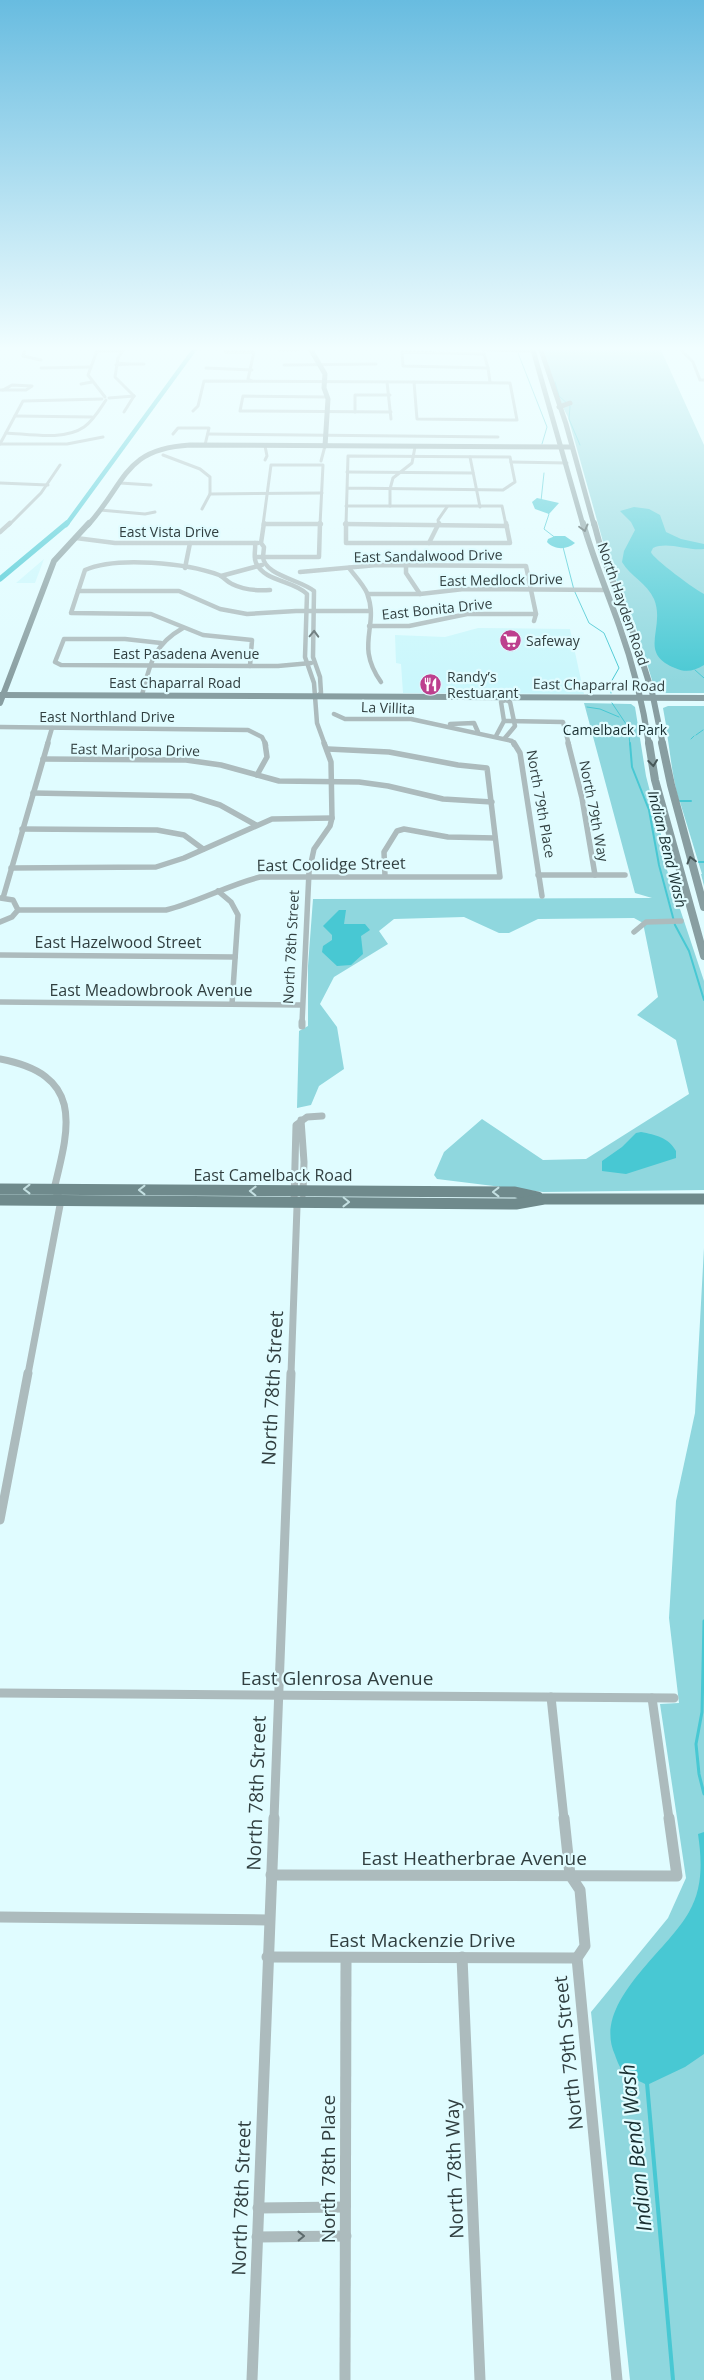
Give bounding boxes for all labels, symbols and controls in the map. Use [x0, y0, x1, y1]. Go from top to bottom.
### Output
street label: East Vista Drive [119, 522, 219, 541]
one-way arrow [578, 523, 589, 532]
street label: North Hayden Road [593, 540, 653, 668]
street label: East Sandalwood Drive [353, 545, 503, 566]
street label: East Medlock Drive [439, 569, 563, 590]
street label: East Bonita Drive [381, 593, 493, 624]
supermarket icon: Safeway [498, 629, 522, 653]
one-way arrow [308, 630, 319, 638]
place label: Safeway [526, 631, 581, 650]
street label: East Pasadena Avenue [113, 644, 259, 663]
place label: Randy’s Restuarant [447, 667, 519, 702]
street label: East Chaparral Road [109, 673, 241, 692]
restaurant icon: Randy’s Restuarant [419, 673, 443, 697]
street label: East Chaparral Road [533, 674, 665, 695]
street label: La Villita [361, 697, 415, 718]
street label: East Northland Drive [39, 707, 175, 726]
park label: Camelback Park [563, 720, 668, 739]
street label: East Mariposa Drive [70, 739, 200, 760]
street label: North 79th Place [523, 748, 560, 860]
street label: North 79th Way [575, 759, 614, 864]
one-way arrow [647, 759, 657, 768]
water label: Indian Bend Wash [644, 788, 692, 910]
street label: East Coolidge Street [256, 852, 406, 876]
one-way arrow [686, 855, 697, 864]
street label: North 78th Street [278, 889, 303, 1005]
street label: East Hazelwood Street [35, 931, 202, 953]
street label: East Meadowbrook Avenue [49, 979, 253, 1001]
street label: East Camelback Road [193, 1164, 353, 1186]
one-way arrow [23, 1184, 30, 1194]
one-way arrow [137, 1185, 145, 1195]
one-way arrow [249, 1186, 257, 1196]
one-way arrow [492, 1187, 500, 1197]
one-way arrow [342, 1197, 350, 1208]
street label: North 78th Street [255, 1310, 289, 1466]
street label: East Glenrosa Avenue [241, 1665, 433, 1691]
street label: North 78th Street [240, 1715, 272, 1871]
street label: East Heatherbrae Avenue [361, 1845, 587, 1871]
street label: East Mackenzie Drive [329, 1927, 515, 1953]
street label: North 79th Street [547, 1974, 589, 2131]
water label: Indian Bend Wash [612, 2063, 658, 2233]
street label: North 78th Place [315, 2095, 341, 2243]
street label: North 78th Way [439, 2098, 469, 2239]
street label: North 78th Street [225, 2120, 257, 2276]
one-way arrow [298, 2231, 306, 2241]

